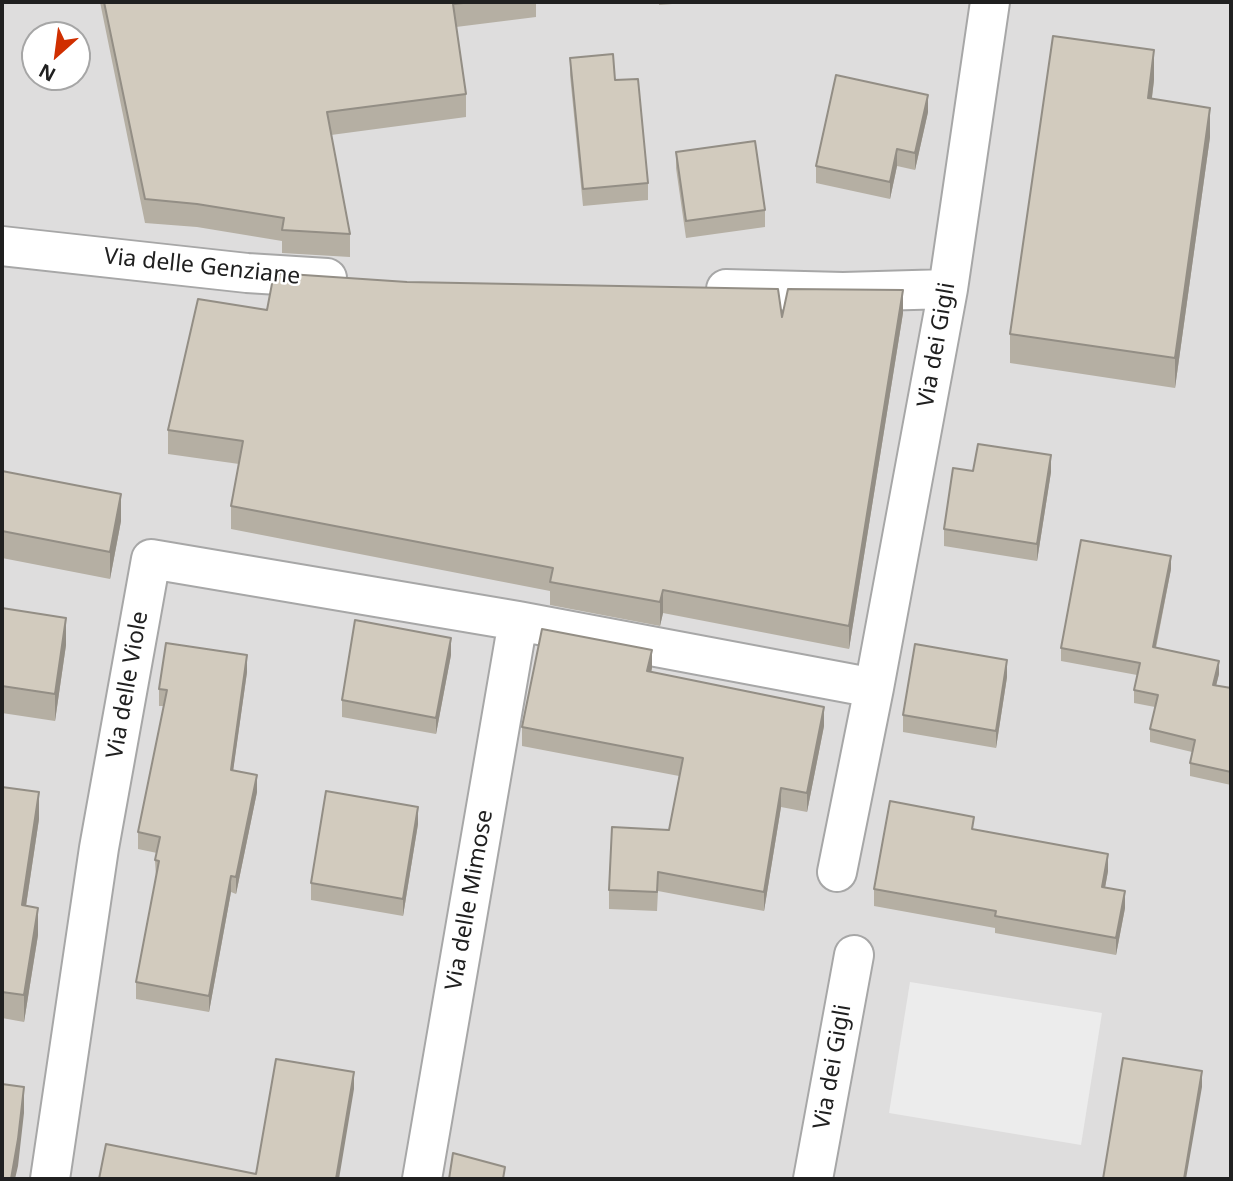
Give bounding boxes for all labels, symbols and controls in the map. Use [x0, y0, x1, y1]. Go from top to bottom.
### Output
north arrow [21, 21, 91, 91]
text: N [34, 58, 60, 88]
street label: Via delle Genziane [102, 243, 302, 291]
street label: Via dei Gigli [912, 280, 962, 410]
street label: Via delle Viole [101, 609, 155, 761]
street label: Via delle Mimose [441, 808, 499, 992]
street label: Via dei Gigli [808, 1002, 858, 1132]

